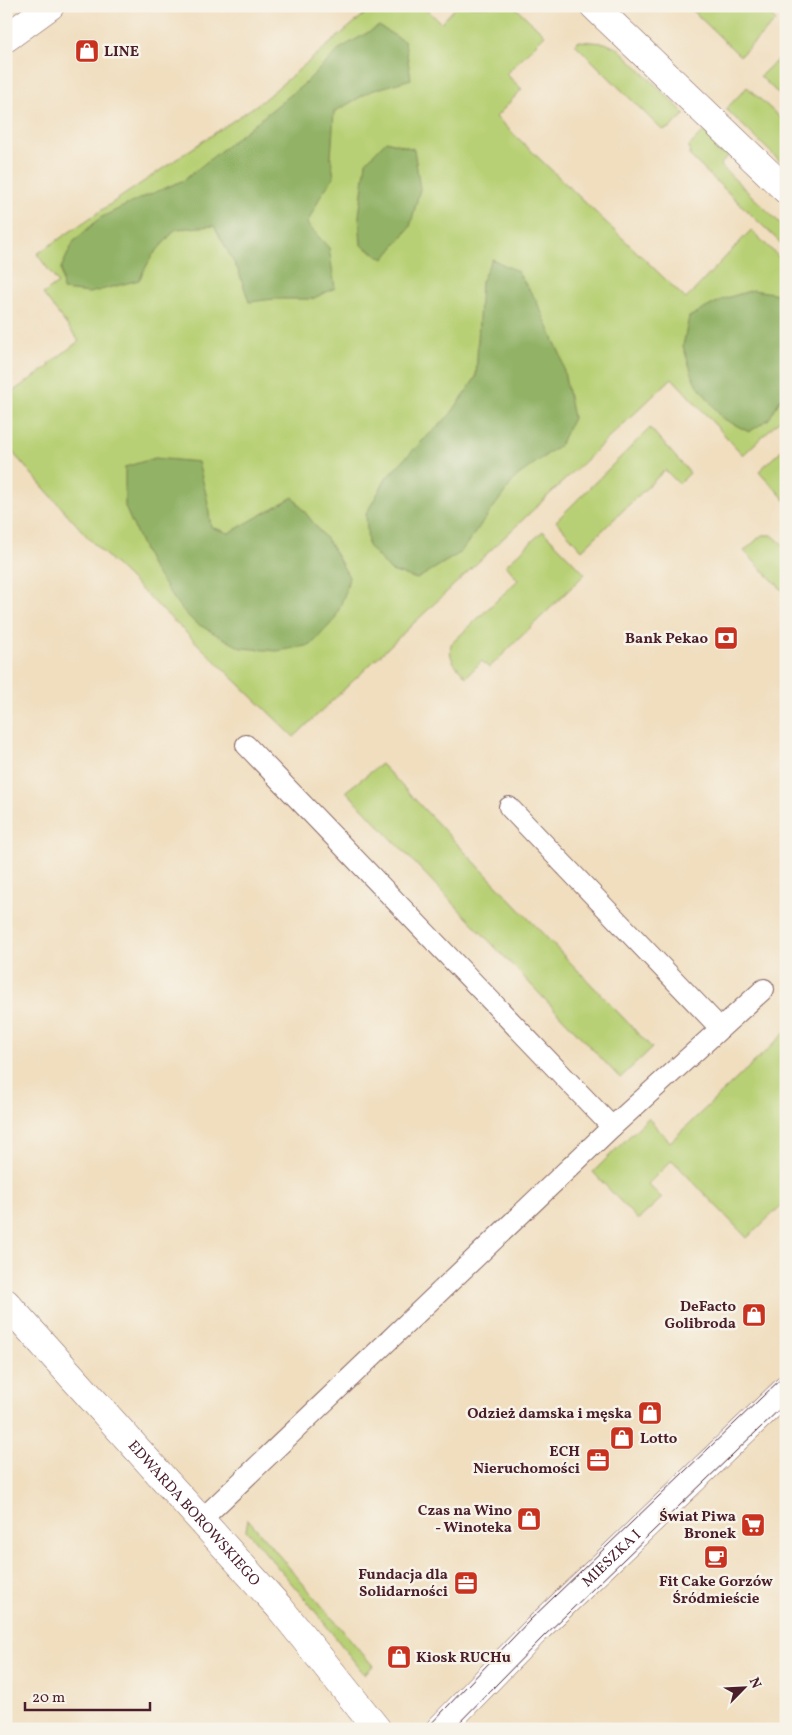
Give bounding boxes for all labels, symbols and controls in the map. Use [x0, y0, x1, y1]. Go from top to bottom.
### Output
shop icon: LINE [74, 38, 100, 64]
place label: LINE [104, 42, 139, 63]
bank icon: Bank Pekao [713, 625, 739, 651]
place label: Bank Pekao [625, 629, 708, 650]
place label: DeFacto Golibroda [664, 1297, 736, 1335]
shop icon: DeFacto Golibroda [741, 1302, 767, 1328]
shop icon: Odzież damska i męska [637, 1400, 663, 1426]
place label: Odzież damska i męska [467, 1404, 632, 1425]
shop icon: Lotto [609, 1425, 635, 1451]
place label: Lotto [640, 1429, 678, 1450]
street label: EDWARDA BOROWSKIEGO [122, 1436, 264, 1591]
place label: ECH Nieruchomości [473, 1442, 580, 1480]
office icon: ECH Nieruchomości [585, 1447, 611, 1473]
place label: Czas na Wino - Winoteka [418, 1501, 512, 1539]
shop icon: Czas na Wino - Winoteka [516, 1506, 542, 1532]
place label: Świat Piwa Bronek [659, 1507, 736, 1545]
supermarket icon: Świat Piwa Bronek [740, 1512, 766, 1538]
street label: MIESZKA I [578, 1525, 646, 1593]
cafe icon: Fit Cake Gorzów Śródmieście [703, 1544, 729, 1570]
place label: Fundacja dla Solidarności [358, 1565, 448, 1603]
office icon: Fundacja dla Solidarności [453, 1570, 479, 1596]
place label: Fit Cake Gorzów Śródmieście [659, 1572, 773, 1610]
shop icon: Kiosk RUCHu [386, 1644, 412, 1670]
place label: Kiosk RUCHu [416, 1648, 511, 1669]
north arrow [720, 1662, 770, 1712]
text: N [744, 1675, 765, 1692]
scale bar [25, 1680, 150, 1712]
text: 20 m [32, 1688, 65, 1709]

